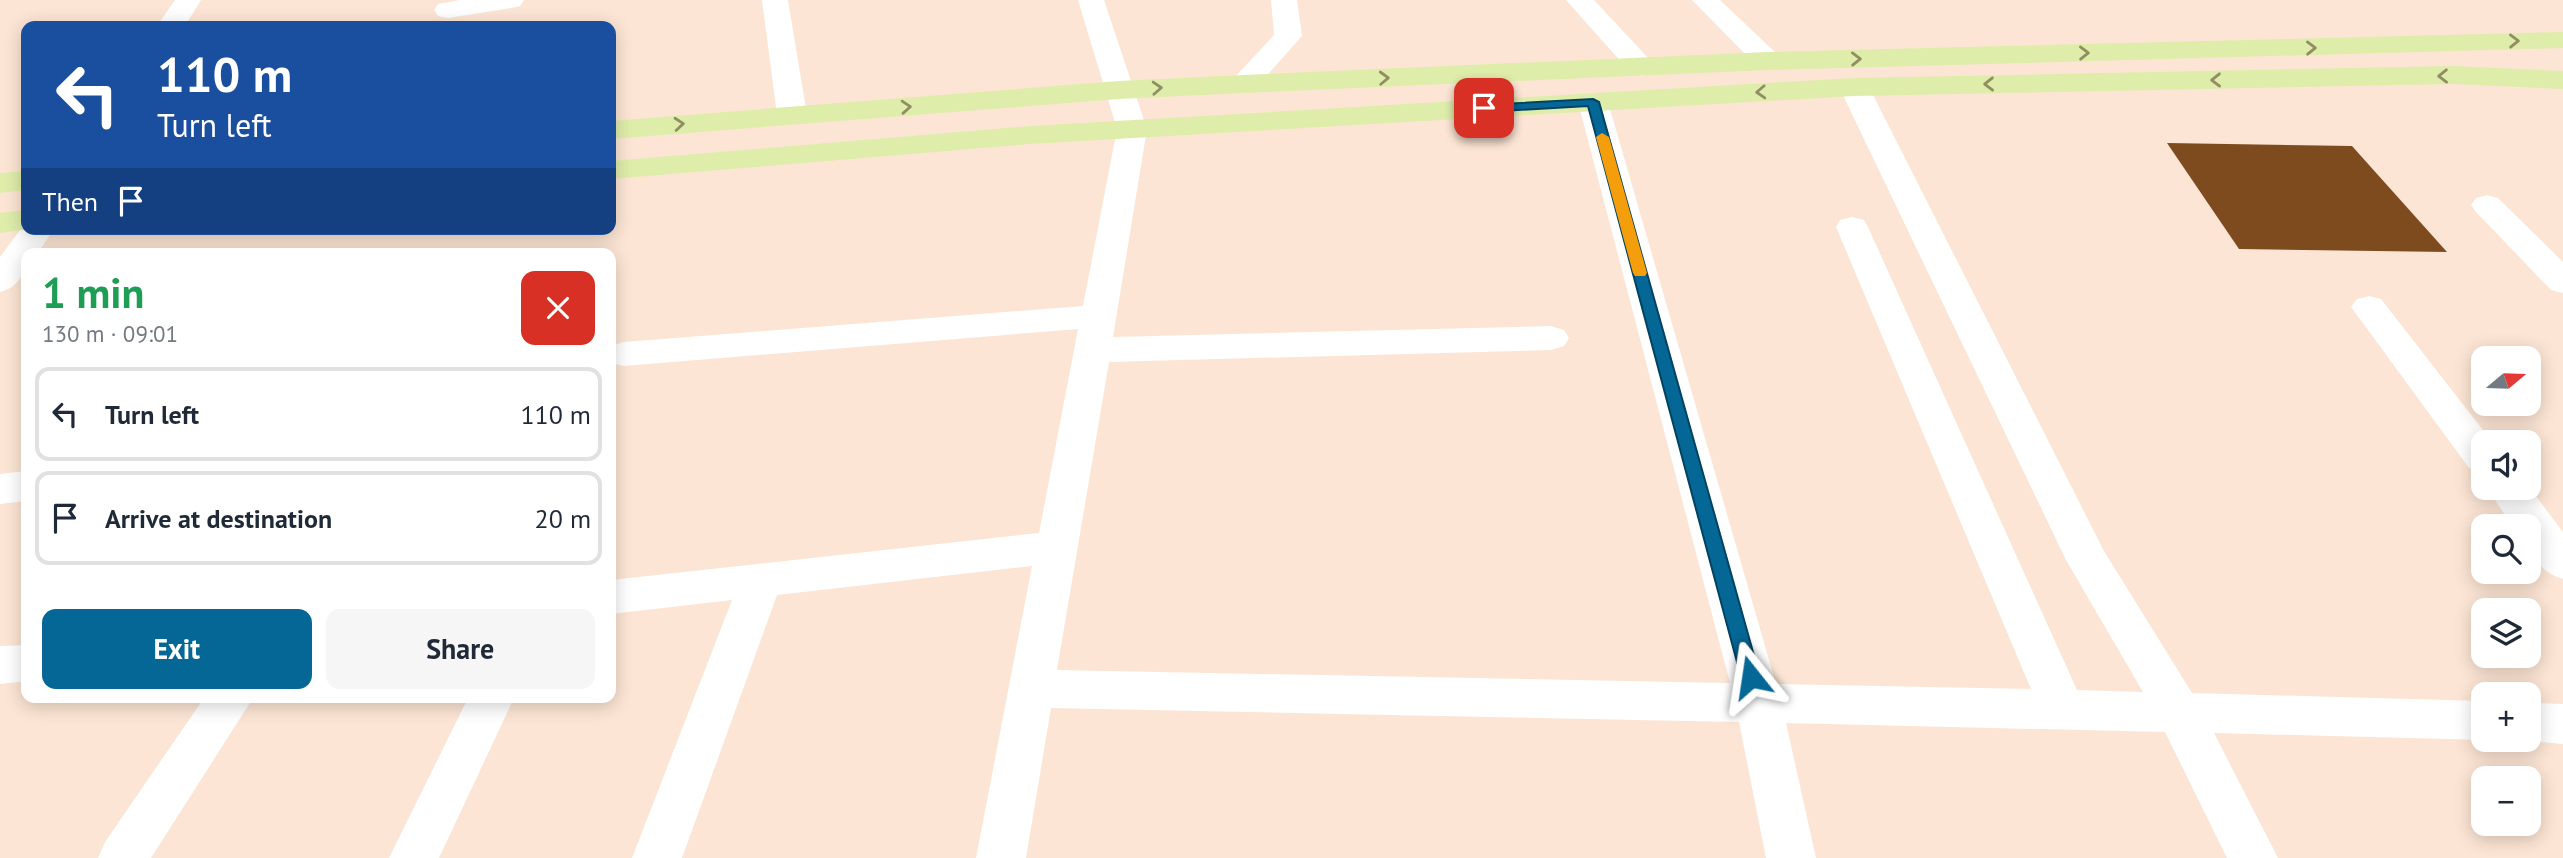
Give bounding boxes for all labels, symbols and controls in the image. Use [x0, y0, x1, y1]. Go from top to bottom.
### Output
one-way arrow [2509, 33, 2520, 49]
one-way arrow [2306, 40, 2317, 55]
text: 110 m [157, 42, 292, 106]
one-way arrow [2079, 46, 2090, 61]
icon: left [42, 49, 133, 140]
one-way arrow [1852, 51, 1862, 67]
one-way arrow [2438, 68, 2448, 84]
one-way arrow [1379, 70, 1390, 85]
one-way arrow [2210, 72, 2221, 88]
one-way arrow [1983, 77, 1994, 92]
pin [1454, 78, 1514, 138]
one-way arrow [1152, 81, 1163, 96]
one-way arrow [1755, 85, 1766, 100]
icon: arrive [1465, 89, 1503, 127]
one-way arrow [900, 100, 911, 115]
text: Turn left [157, 104, 272, 146]
one-way arrow [674, 117, 685, 132]
icon: arrive [112, 182, 150, 220]
text: Then [42, 185, 98, 218]
text: 1 min [42, 265, 144, 320]
button: close [521, 271, 595, 345]
text: 130 m · 09:01 [42, 319, 178, 348]
north arrow [2471, 346, 2541, 416]
map controls [2471, 346, 2541, 836]
icon: left [46, 395, 84, 433]
text: Turn left [105, 398, 199, 431]
text: 110 m [520, 398, 591, 431]
button: sound [2471, 430, 2541, 500]
icon: arrive [46, 499, 84, 537]
text: Arrive at destination [105, 502, 332, 535]
text: 20 m [535, 502, 591, 535]
button: search [2471, 514, 2541, 584]
button: layers [2471, 598, 2541, 668]
button: Exit [42, 609, 312, 689]
button: Share [326, 609, 595, 689]
position arrow [1714, 640, 1788, 714]
button: + [2471, 682, 2541, 752]
button: − [2471, 766, 2541, 836]

